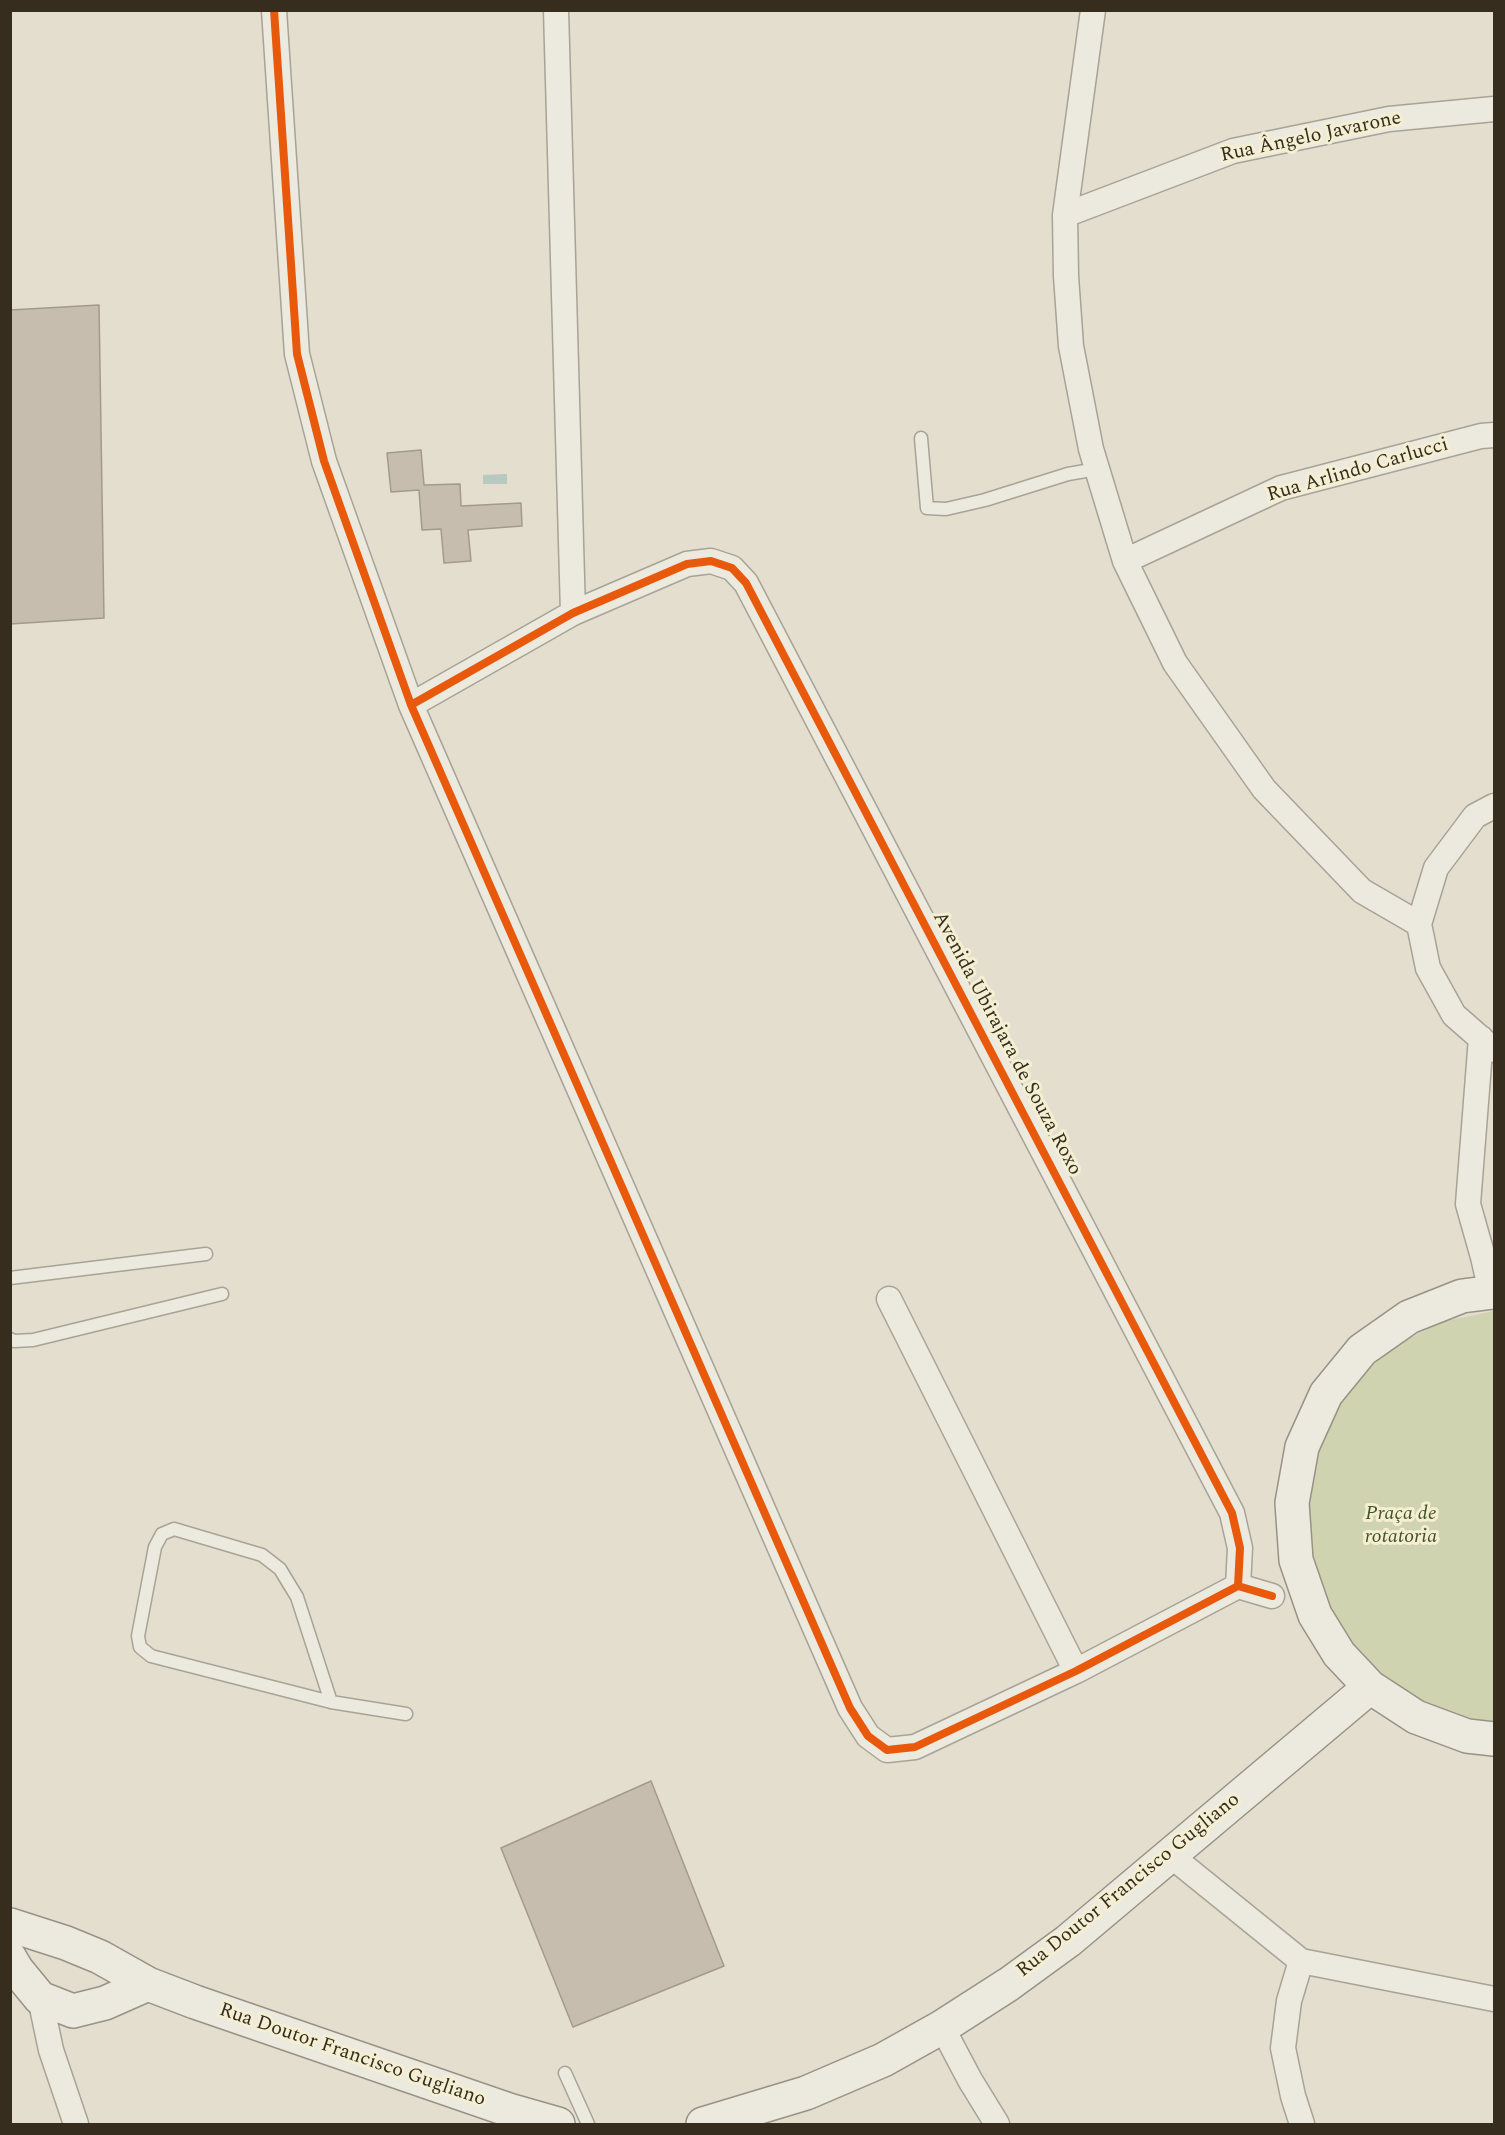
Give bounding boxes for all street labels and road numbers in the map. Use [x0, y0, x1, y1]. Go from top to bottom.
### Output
street label: Rua Ângelo Javarone [1218, 107, 1404, 169]
street label: Rua Arlindo Carlucci [1264, 434, 1452, 508]
street label: Avenida Ubirajara de Souza Roxo [926, 908, 1086, 1180]
street label: Rua Doutor Francisco Gugliano [1013, 1788, 1245, 1984]
street label: Rua Doutor Francisco Gugliano [216, 1999, 488, 2113]

